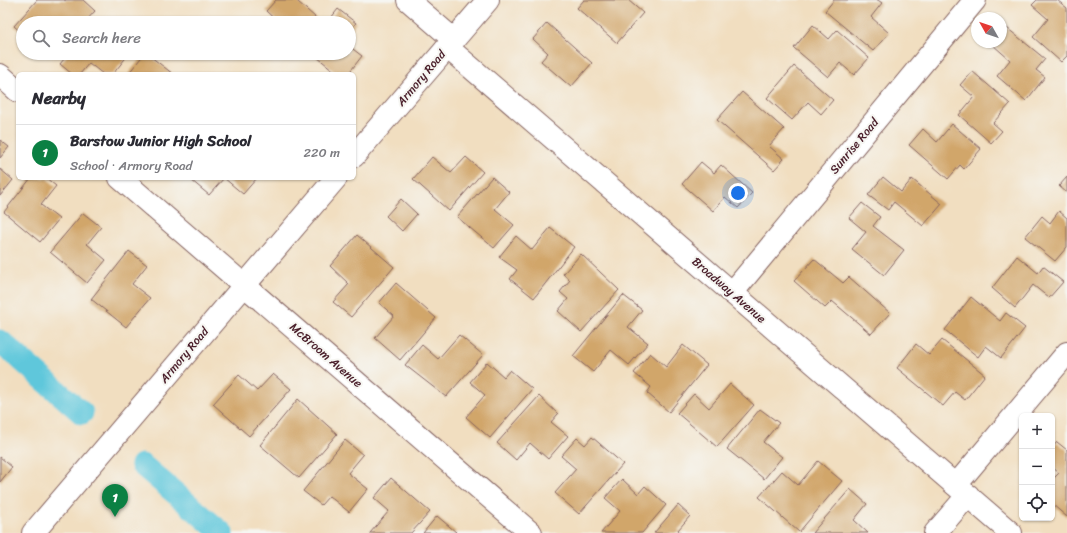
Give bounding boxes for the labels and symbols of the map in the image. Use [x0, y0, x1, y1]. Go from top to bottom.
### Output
north arrow [971, 12, 1007, 48]
street label: Armory Road [390, 44, 452, 112]
street label: Sunrise Road [824, 112, 885, 179]
your location [728, 183, 748, 203]
street label: Broadway Avenue [687, 251, 771, 329]
street label: McBroom Avenue [284, 317, 368, 393]
street label: Armory Road [153, 321, 215, 389]
pin: 1 [102, 484, 128, 517]

